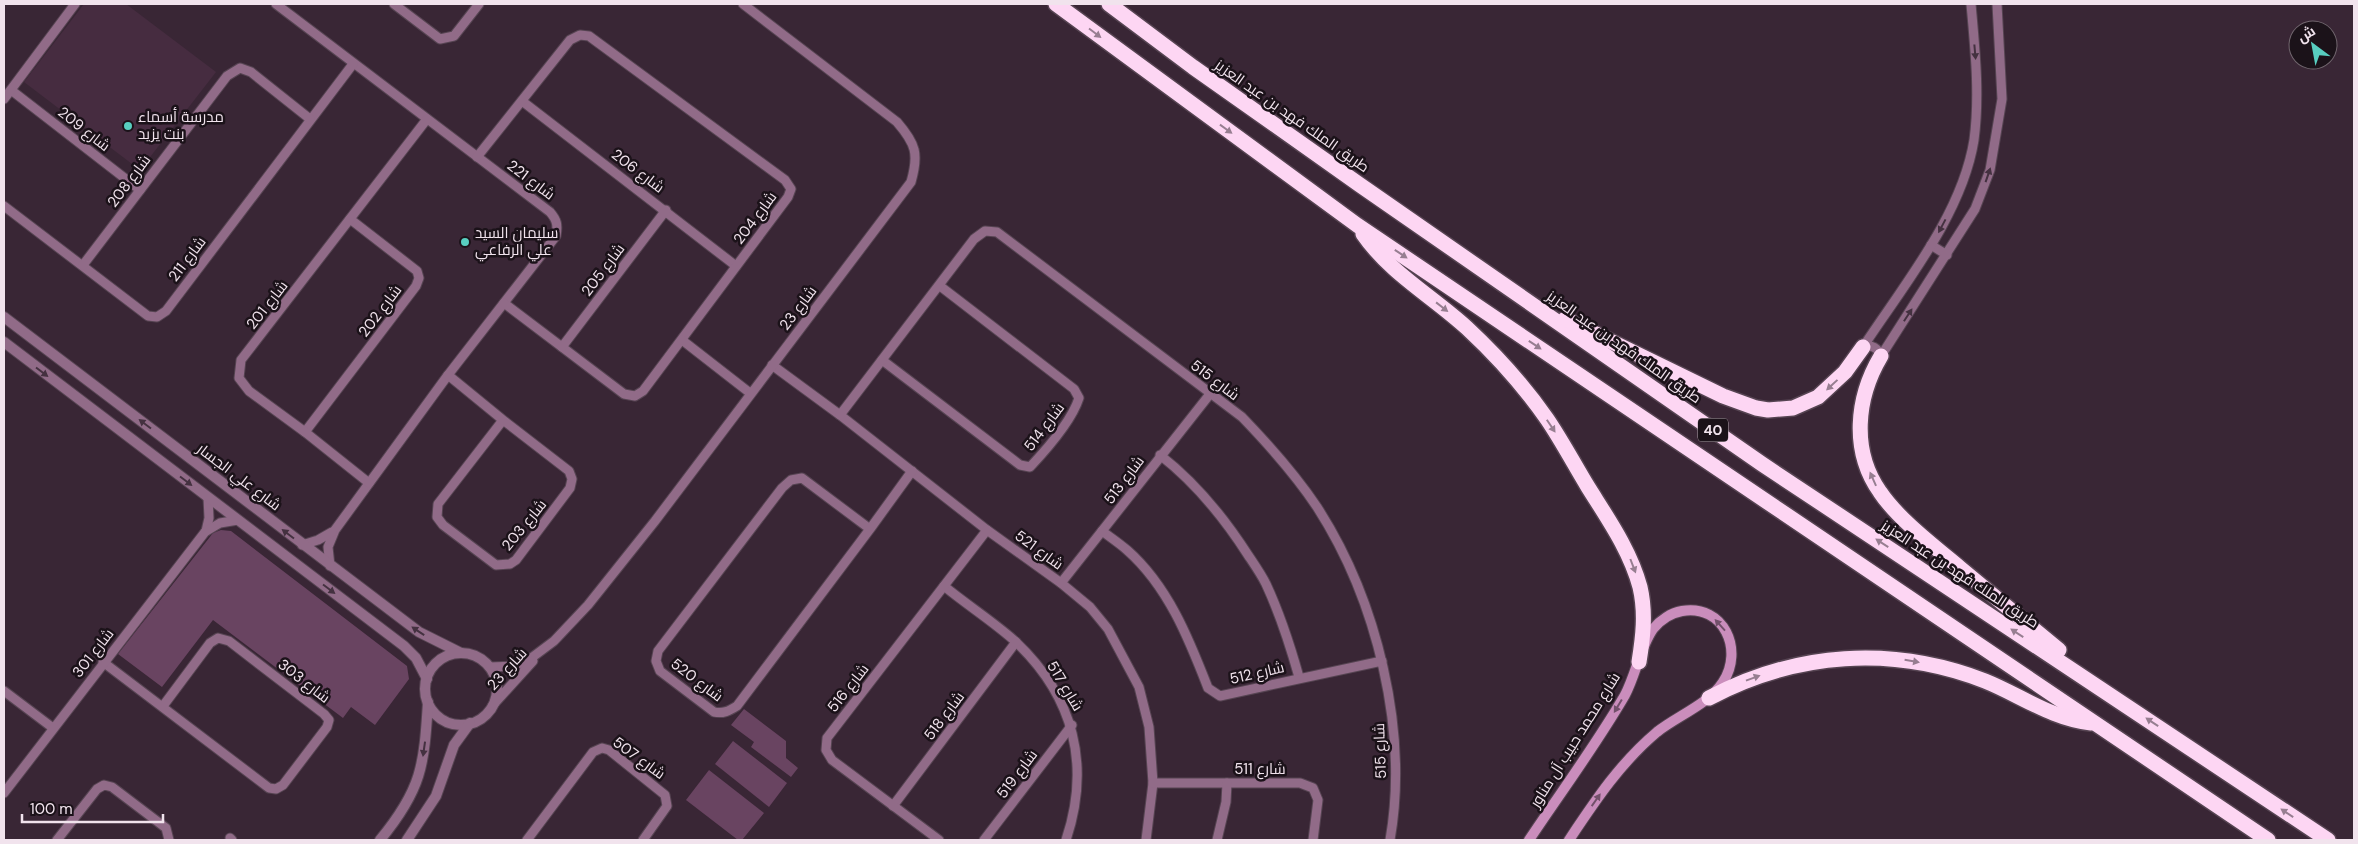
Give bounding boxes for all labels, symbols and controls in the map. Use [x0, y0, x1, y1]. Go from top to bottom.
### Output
north arrow [2288, 20, 2338, 70]
text: ش [2294, 22, 2319, 46]
one-way arrow [1088, 28, 1101, 38]
one-way arrow [1972, 45, 1980, 61]
street label: طريق الملك فهد بن عبد العزيز [1210, 54, 1373, 177]
street label: شارع 209 [53, 102, 114, 157]
place label: مدرسة أسماء بنت يزيد [138, 107, 224, 144]
marker: مدرسة أسماء بنت يزيد [122, 120, 134, 132]
one-way arrow [1219, 124, 1233, 134]
street label: شارع 206 [607, 145, 668, 198]
street label: شارع 208 [103, 151, 156, 212]
street label: شارع 221 [502, 155, 559, 205]
one-way arrow [1984, 167, 1992, 182]
street label: شارع 204 [729, 188, 782, 249]
one-way arrow [1938, 219, 1946, 233]
place label: سليمان السيد علي الرفاعي [475, 223, 558, 262]
street label: شارع 211 [164, 233, 211, 286]
marker: سليمان السيد علي الرفاعي [459, 236, 471, 248]
street label: شارع 205 [577, 240, 630, 301]
one-way arrow [1394, 249, 1407, 259]
street label: شارع 201 [242, 277, 293, 334]
street label: شارع 202 [354, 281, 407, 342]
street label: شارع 23 [775, 282, 822, 335]
street label: طريق الملك فهد بن عبد العزيز [1542, 285, 1705, 408]
one-way arrow [1435, 301, 1448, 312]
one-way arrow [1903, 309, 1913, 322]
one-way arrow [1529, 340, 1542, 350]
street label: شارع 515 [1186, 355, 1243, 406]
one-way arrow [36, 366, 49, 377]
one-way arrow [1827, 379, 1839, 391]
street label: شارع 514 [1019, 399, 1070, 456]
road number: 40 [1698, 418, 1728, 442]
one-way arrow [138, 419, 151, 430]
one-way arrow [1546, 419, 1556, 432]
street label: شارع علي الجسار [191, 438, 285, 517]
street label: شارع 513 [1099, 452, 1150, 509]
one-way arrow [1868, 472, 1876, 486]
one-way arrow [179, 476, 193, 486]
street label: شارع 203 [497, 495, 552, 555]
street label: طريق الملك فهد بن عبد العزيز [1877, 515, 2043, 633]
street label: شارع 521 [1010, 526, 1067, 575]
one-way arrow [281, 528, 294, 539]
one-way arrow [1875, 538, 1888, 548]
one-way arrow [1629, 559, 1637, 574]
one-way arrow [322, 584, 335, 595]
one-way arrow [1715, 619, 1726, 632]
street label: شارع 301 [68, 624, 119, 682]
one-way arrow [411, 626, 424, 636]
one-way arrow [2010, 628, 2024, 637]
street label: شارع 23 [483, 644, 532, 695]
street label: شارع 303 [273, 654, 334, 708]
street label: شارع 520 [666, 654, 727, 707]
street label: شارع 517 [1041, 657, 1088, 715]
street label: شارع 512 [1228, 657, 1287, 690]
one-way arrow [1905, 658, 1921, 666]
street label: شارع 516 [823, 660, 874, 717]
street label: شارع محمد حبيب آل مناور [1525, 669, 1626, 813]
one-way arrow [1746, 674, 1761, 682]
street label: شارع 518 [919, 688, 970, 745]
one-way arrow [1613, 699, 1622, 712]
one-way arrow [2146, 718, 2159, 727]
street label: شارع 515 [1369, 723, 1392, 779]
street label: شارع 507 [608, 732, 669, 785]
one-way arrow [420, 742, 428, 758]
street label: شارع 519 [992, 745, 1043, 803]
street label: شارع 511 [1234, 759, 1286, 780]
scale bar [22, 792, 164, 824]
one-way arrow [1591, 793, 1601, 807]
text: 100 m [30, 799, 73, 819]
one-way arrow [2281, 808, 2294, 818]

